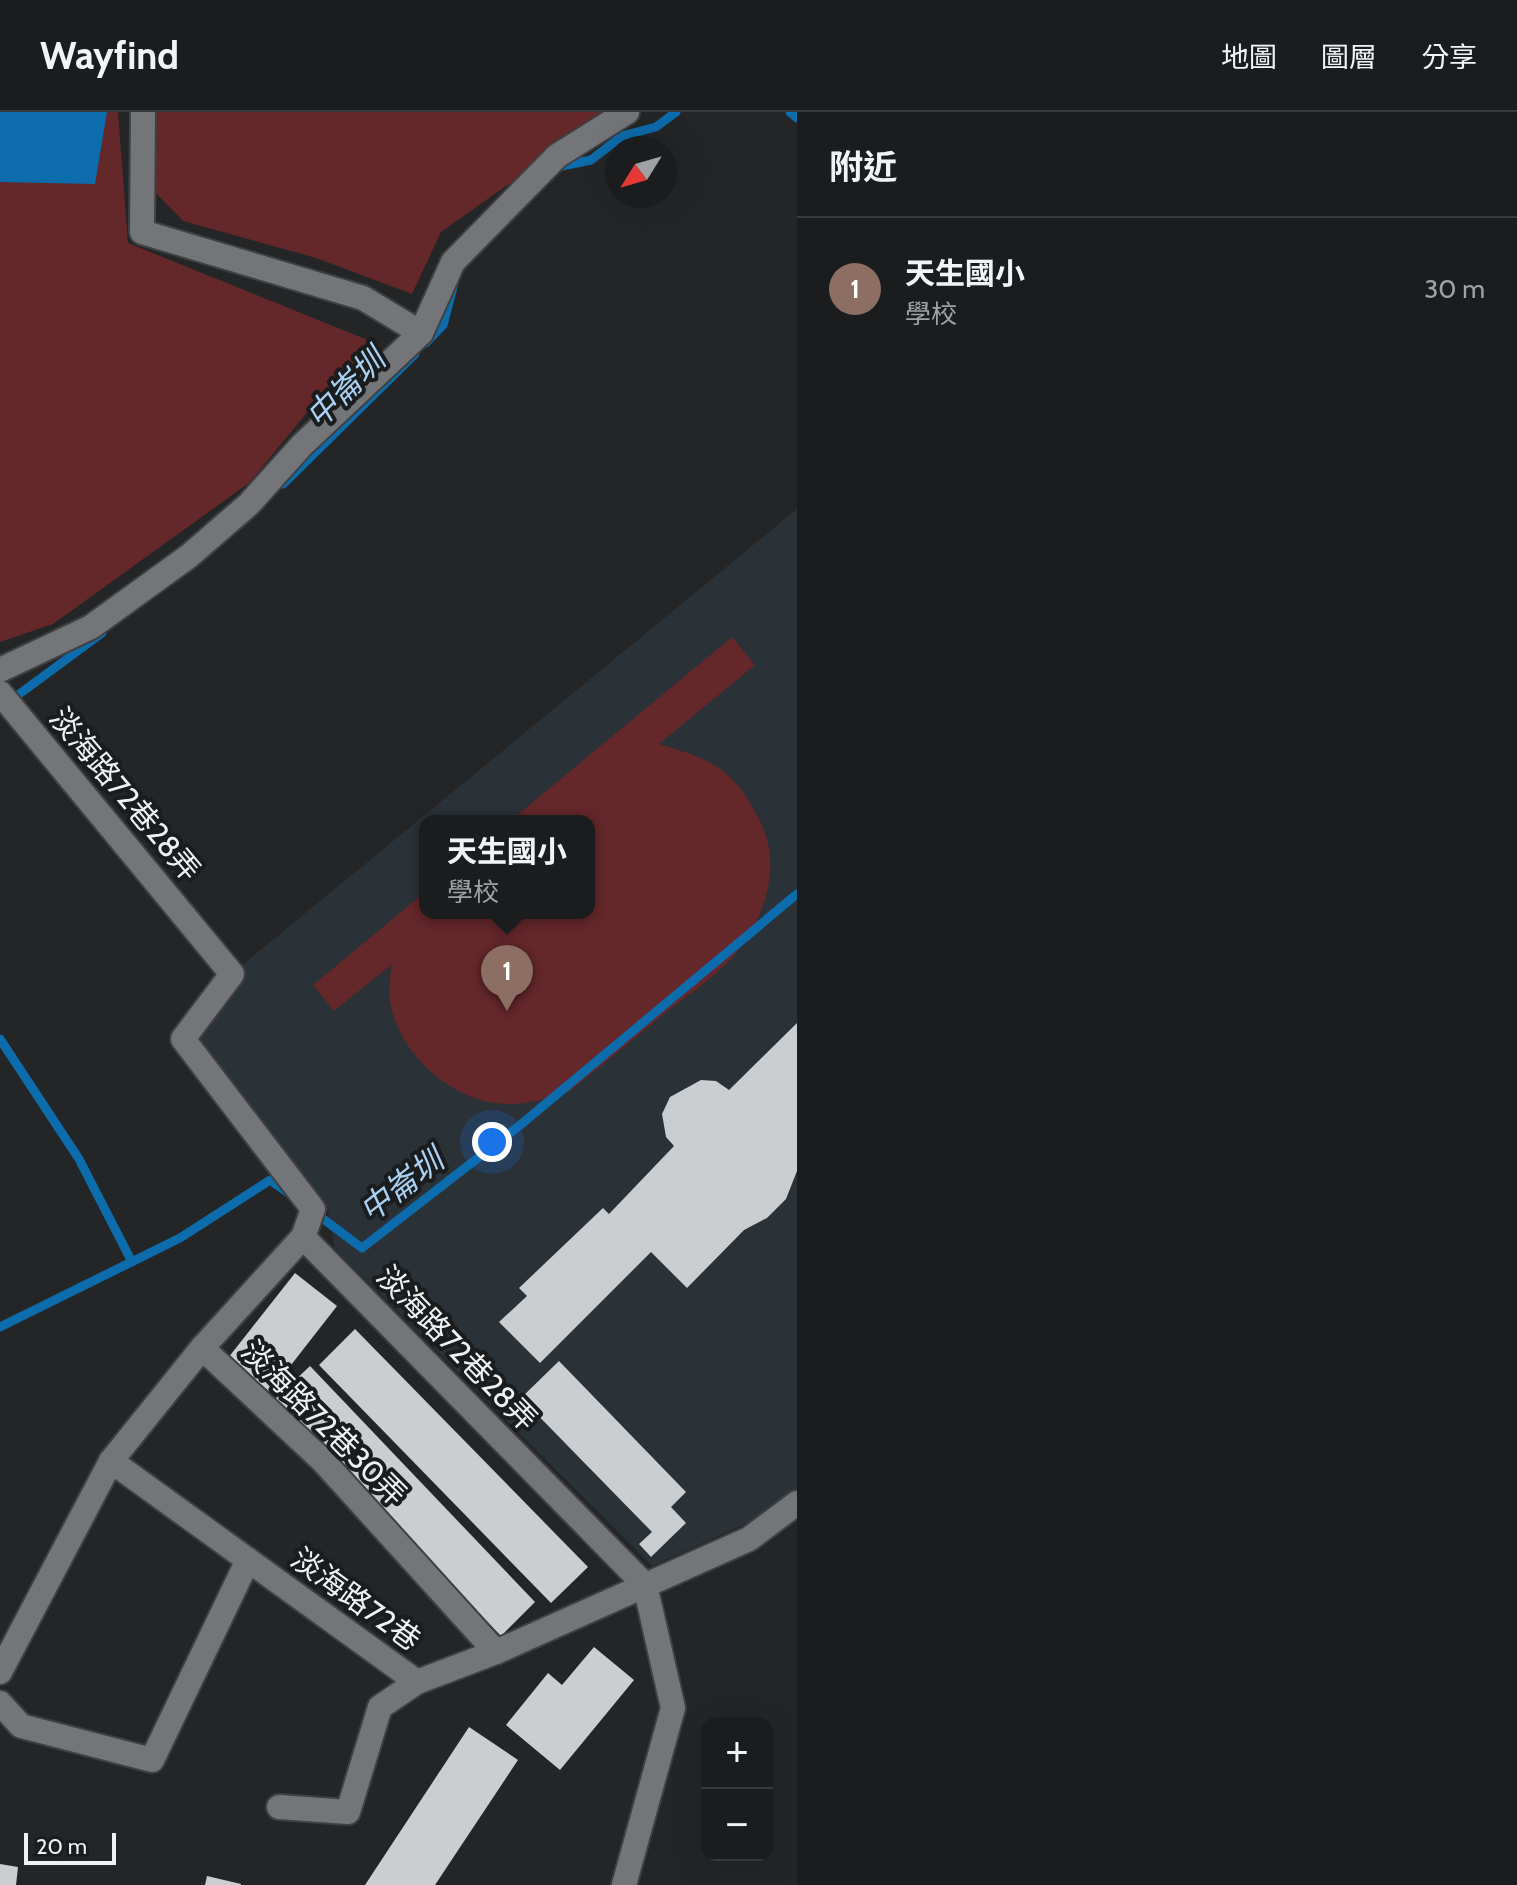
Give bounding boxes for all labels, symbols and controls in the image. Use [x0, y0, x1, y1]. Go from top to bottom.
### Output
text: Wayfind [40, 32, 179, 79]
text: 地圖 [1221, 40, 1277, 74]
text: 圖層 [1321, 40, 1377, 74]
text: 分享 [1421, 40, 1477, 74]
north arrow [605, 136, 677, 208]
text: 附近 [829, 146, 897, 188]
text: 天生國小 [905, 255, 1025, 292]
text: 1 [850, 273, 860, 305]
text: 30 m [1424, 273, 1485, 305]
text: 學校 [905, 298, 957, 330]
water label: 中崙圳 [297, 337, 396, 436]
street label: 淡海路72巷28弄 [42, 700, 208, 888]
popup [419, 815, 595, 919]
text: 天生國小 [447, 833, 567, 870]
text: 學校 [447, 876, 499, 908]
pin: 1 [481, 945, 533, 1011]
your location [472, 1122, 512, 1162]
water label: 中崙圳 [351, 1138, 454, 1230]
street label: 淡海路72巷28弄 [369, 1258, 545, 1438]
street label: 淡海路72巷30弄 [234, 1333, 414, 1513]
street label: 淡海路72巷 [284, 1540, 428, 1658]
map controls [701, 1717, 773, 1861]
button: + [701, 1717, 773, 1789]
button: − [701, 1789, 773, 1861]
scale bar [24, 1829, 116, 1865]
text: 20 m [36, 1833, 87, 1860]

